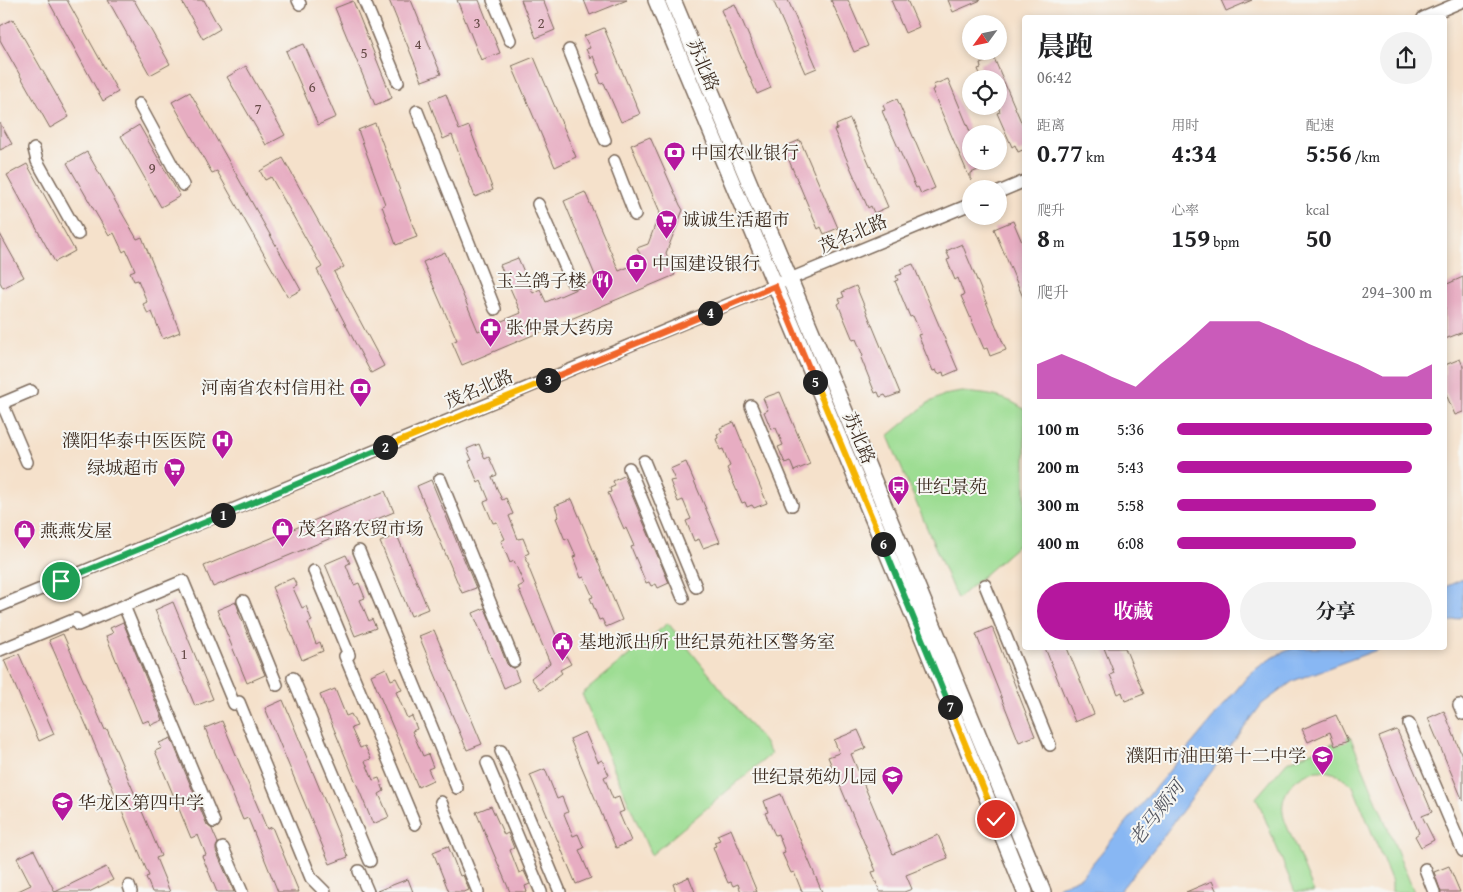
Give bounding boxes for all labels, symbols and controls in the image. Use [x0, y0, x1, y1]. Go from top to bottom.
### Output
house number: 3 [473, 12, 481, 33]
house number: 2 [537, 12, 545, 33]
north arrow [962, 15, 1008, 60]
map controls [962, 15, 1007, 225]
text: 晨跑 [1037, 25, 1093, 66]
button: share [1380, 32, 1432, 84]
house number: 4 [414, 33, 422, 54]
street label: 苏北路 [680, 35, 726, 95]
house number: 5 [360, 42, 368, 63]
text: 06:42 [1037, 65, 1072, 89]
button: locate [962, 70, 1007, 115]
house number: 6 [308, 76, 316, 97]
house number: 7 [254, 98, 262, 119]
text: 距离 [1037, 115, 1065, 135]
text: 用时 [1171, 115, 1199, 135]
text: 配速 [1306, 115, 1334, 135]
button: + [962, 125, 1007, 170]
text: 0.77 [1037, 135, 1083, 171]
text: 4:34 [1171, 135, 1217, 171]
text: 5:56 [1306, 135, 1352, 171]
place label: 中国农业银行 [691, 139, 799, 166]
bank icon: 中国农业银行 [663, 141, 687, 172]
text: km [1083, 147, 1105, 167]
text: /km [1352, 147, 1380, 167]
house number: 9 [148, 157, 156, 178]
button: − [962, 180, 1007, 225]
text: 爬升 [1037, 200, 1065, 220]
text: 心率 [1171, 200, 1199, 220]
text: kcal [1306, 200, 1330, 220]
place label: 诚诚生活超市 [682, 206, 790, 233]
street label: 茂名北路 [814, 207, 891, 260]
supermarket icon: 诚诚生活超市 [654, 208, 678, 239]
text: 8 [1037, 220, 1050, 256]
text: 159 [1171, 220, 1210, 256]
text: 50 [1306, 220, 1332, 256]
text: m [1050, 232, 1064, 252]
text: bpm [1210, 232, 1240, 252]
place label: 中国建设银行 [652, 250, 760, 277]
bank icon: 中国建设银行 [624, 252, 648, 283]
place label: 玉兰鸽子楼 [496, 267, 586, 294]
restaurant icon: 玉兰鸽子楼 [590, 269, 614, 300]
text: 爬升 [1037, 280, 1069, 304]
text: 294–300 m [1362, 280, 1432, 304]
pin: 4 [698, 300, 722, 326]
text: 4 [707, 303, 714, 323]
place label: 张仲景大药房 [506, 314, 614, 341]
pharmacy icon: 张仲景大药房 [478, 316, 502, 347]
street label: 茂名北路 [440, 362, 517, 415]
pin: 3 [536, 368, 560, 392]
text: 3 [545, 370, 552, 390]
pin: 5 [802, 370, 828, 394]
text: 5 [812, 372, 819, 392]
place label: 河南省农村信用社 [201, 374, 345, 401]
bank icon: 河南省农村信用社 [349, 376, 373, 407]
street label: 苏北路 [836, 408, 882, 468]
text: 100 m [1037, 417, 1079, 441]
text: 5:36 [1117, 417, 1144, 441]
place label: 濮阳华泰中医医院 [62, 427, 206, 454]
hospital icon: 濮阳华泰中医医院 [210, 429, 234, 460]
pin: 2 [372, 434, 398, 460]
text: 2 [382, 437, 389, 457]
place label: 绿城超市 [87, 454, 159, 481]
text: 200 m [1037, 455, 1079, 479]
text: 5:43 [1117, 455, 1144, 479]
supermarket icon: 绿城超市 [163, 456, 187, 487]
place label: 世纪景苑 [915, 473, 987, 500]
bus stop icon: 世纪景苑 [887, 475, 911, 506]
text: 300 m [1037, 493, 1079, 517]
text: 5:58 [1117, 493, 1144, 517]
pin: 1 [210, 502, 236, 528]
text: 1 [220, 505, 227, 525]
place label: 茂名路农贸市场 [298, 515, 424, 542]
place label: 燕燕发屋 [40, 517, 112, 544]
shop icon: 茂名路农贸市场 [270, 517, 294, 548]
shop icon: 燕燕发屋 [12, 519, 36, 550]
text: 400 m [1037, 531, 1079, 555]
text: 6:08 [1117, 531, 1144, 555]
pin: 6 [870, 532, 896, 556]
text: 6 [880, 534, 887, 554]
pin [40, 560, 82, 602]
icon: arrive [47, 567, 75, 595]
button: 收藏 [1037, 582, 1230, 640]
button: 分享 [1240, 582, 1432, 640]
place label: 基地派出所 世纪景苑社区警务室 [579, 628, 835, 655]
public building icon: 基地派出所 世纪景苑社区警务室 [551, 630, 575, 661]
house number: 1 [180, 643, 188, 664]
pin: 7 [938, 694, 962, 720]
text: 7 [947, 697, 954, 717]
place label: 濮阳市油田第十二中学 [1126, 742, 1306, 769]
school or university icon: 濮阳市油田第十二中学 [1310, 744, 1334, 775]
place label: 世纪景苑幼儿园 [751, 763, 877, 790]
school or university icon: 世纪景苑幼儿园 [881, 765, 905, 796]
water label: 老马颊河 [1122, 772, 1192, 852]
place label: 华龙区第四中学 [78, 789, 204, 816]
school or university icon: 华龙区第四中学 [50, 791, 74, 822]
pin [975, 798, 1017, 840]
icon: check [982, 805, 1010, 833]

